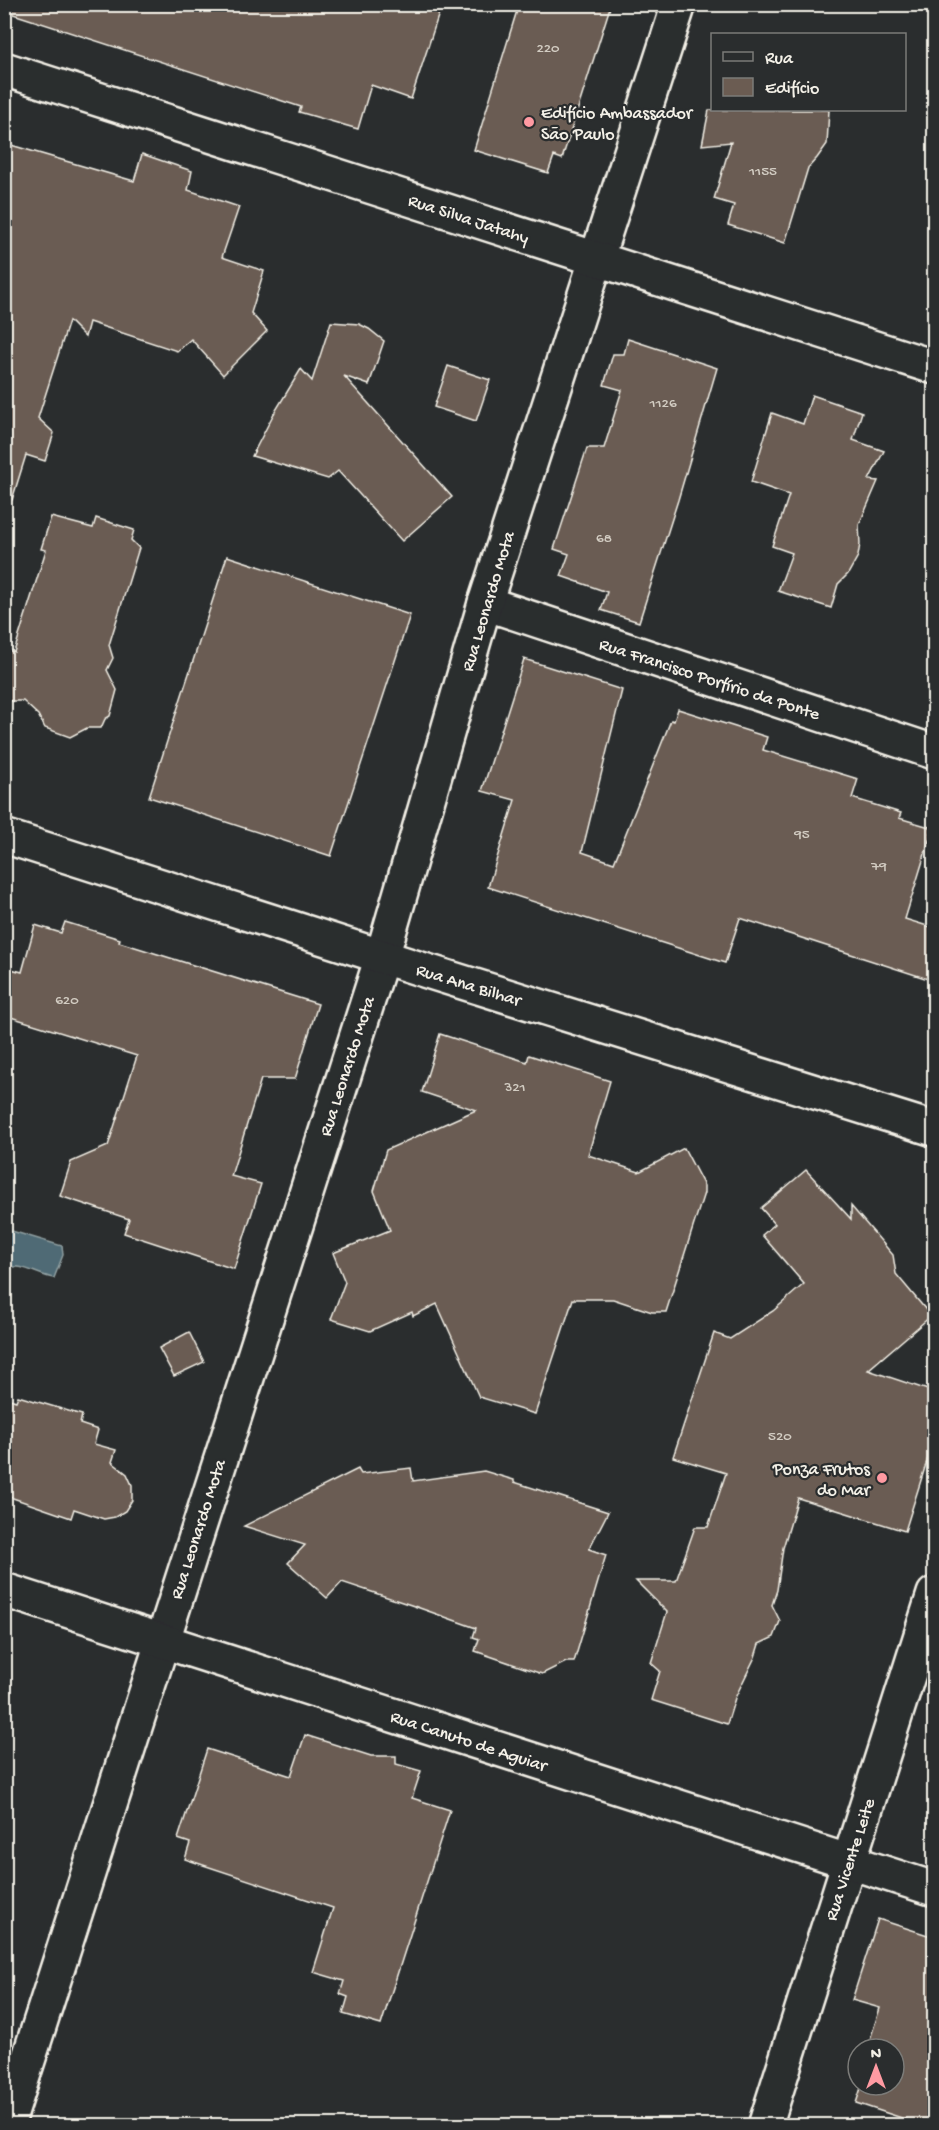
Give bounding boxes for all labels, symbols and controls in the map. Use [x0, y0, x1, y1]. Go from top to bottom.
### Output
legend [711, 33, 906, 111]
house number: 220 [536, 40, 560, 58]
text: Rua [765, 49, 794, 70]
text: Edifício [765, 79, 819, 100]
place label: Edifício Ambassador São Paulo [541, 104, 694, 146]
marker: Edifício Ambassador São Paulo [522, 115, 536, 129]
house number: 1155 [748, 163, 777, 181]
street label: Rua Silva Jatahy [405, 191, 531, 250]
house number: 1126 [648, 395, 677, 413]
street label: Rua Leonardo Mota [458, 528, 521, 674]
house number: 68 [596, 530, 612, 548]
street label: Rua Francisco Porfírio da Ponte [596, 635, 823, 726]
house number: 95 [793, 826, 810, 844]
house number: 79 [870, 858, 887, 876]
street label: Rua Ana Bilhar [413, 960, 525, 1013]
house number: 620 [55, 992, 79, 1010]
street label: Rua Leonardo Mota [316, 993, 381, 1139]
house number: 321 [503, 1079, 526, 1097]
house number: 520 [768, 1428, 792, 1446]
street label: Rua Leonardo Mota [167, 1456, 232, 1602]
place label: Ponza Frutos do Mar [772, 1460, 872, 1502]
marker: Ponza Frutos do Mar [875, 1471, 889, 1485]
street label: Rua Canuto de Aguiar [387, 1707, 551, 1778]
street label: Rua Vicente Leite [822, 1795, 881, 1924]
north arrow [846, 2037, 906, 2097]
text: N [871, 2046, 882, 2065]

